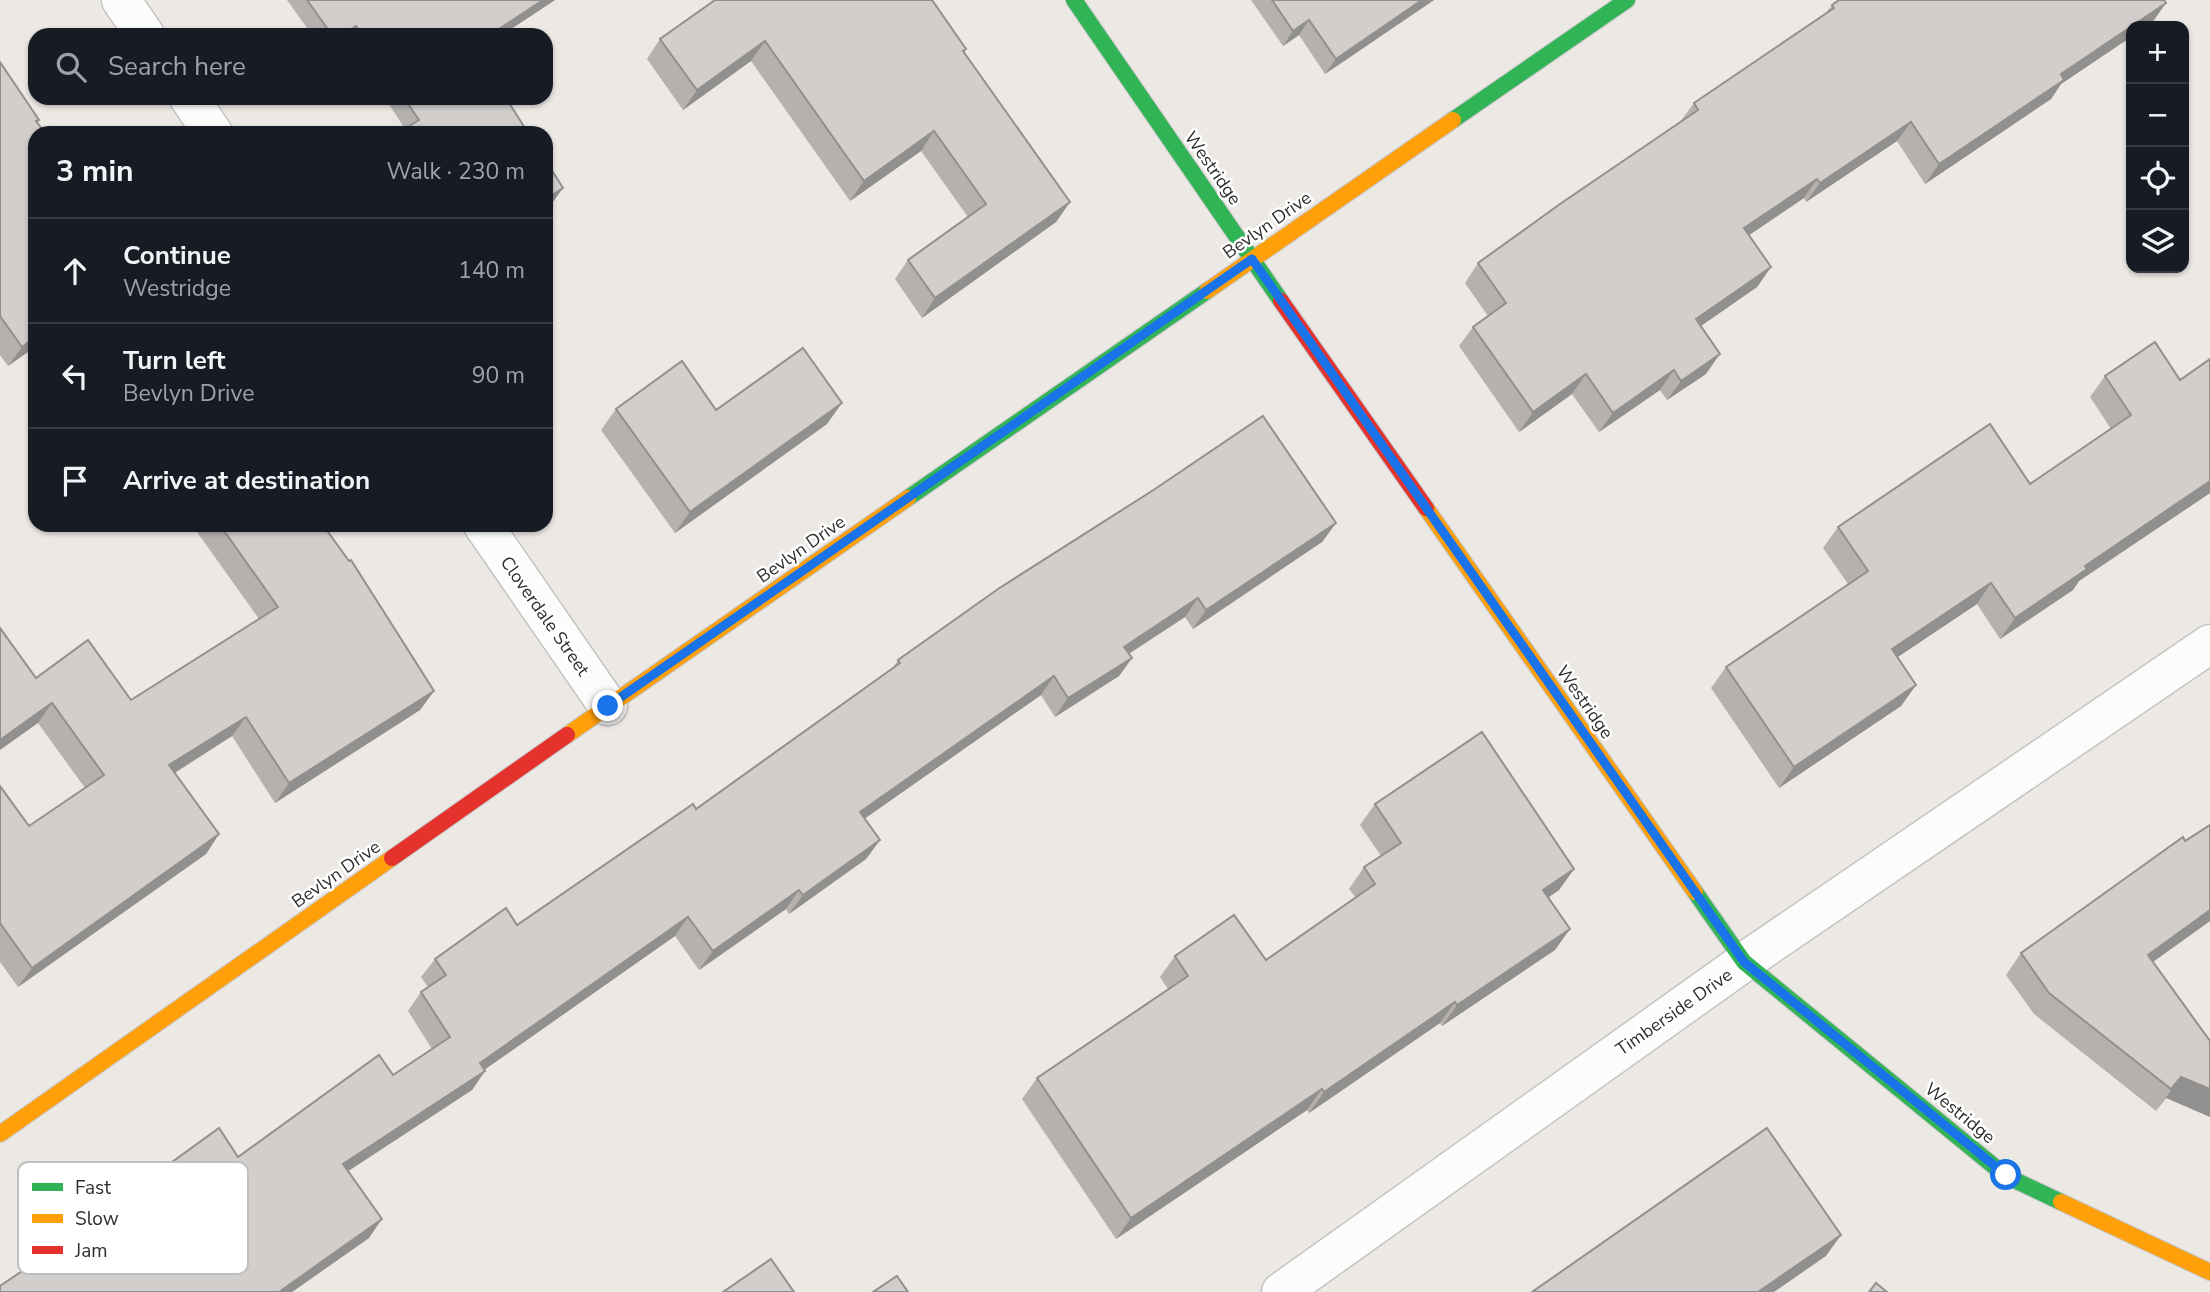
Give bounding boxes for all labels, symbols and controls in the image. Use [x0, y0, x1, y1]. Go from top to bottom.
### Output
map controls [2126, 21, 2189, 273]
button: + [2126, 21, 2189, 84]
search box [28, 28, 553, 105]
icon: search [52, 48, 90, 86]
text: Search here [108, 49, 246, 84]
button: − [2126, 84, 2189, 147]
street label: Westridge [1179, 127, 1247, 209]
button: locate [2126, 147, 2189, 210]
text: 3 min [56, 151, 134, 192]
text: Walk · 230 m [386, 156, 525, 187]
street label: Bevlyn Drive [1218, 186, 1316, 264]
button: layers [2126, 210, 2189, 273]
text: Continue [123, 238, 231, 273]
icon: ahead [56, 252, 94, 290]
text: 140 m [458, 255, 525, 286]
text: Westridge [123, 273, 231, 304]
text: Turn left [123, 343, 226, 378]
icon: left [56, 357, 94, 395]
text: 90 m [472, 360, 525, 391]
text: Bevlyn Drive [123, 378, 254, 409]
icon: arrive [56, 462, 94, 500]
text: Arrive at destination [123, 463, 370, 498]
street label: Bevlyn Drive [752, 510, 850, 588]
street label: Cloverdale Street [495, 551, 596, 681]
street label: Westridge [1551, 661, 1619, 743]
route end [592, 690, 623, 721]
street label: Bevlyn Drive [287, 835, 385, 913]
street label: Timberside Drive [1611, 963, 1737, 1061]
street label: Westridge [1920, 1077, 2000, 1149]
route start [1990, 1159, 2021, 1190]
legend [18, 1162, 248, 1274]
text: Fast [75, 1175, 111, 1201]
text: Slow [75, 1206, 119, 1232]
text: Jam [74, 1238, 108, 1264]

